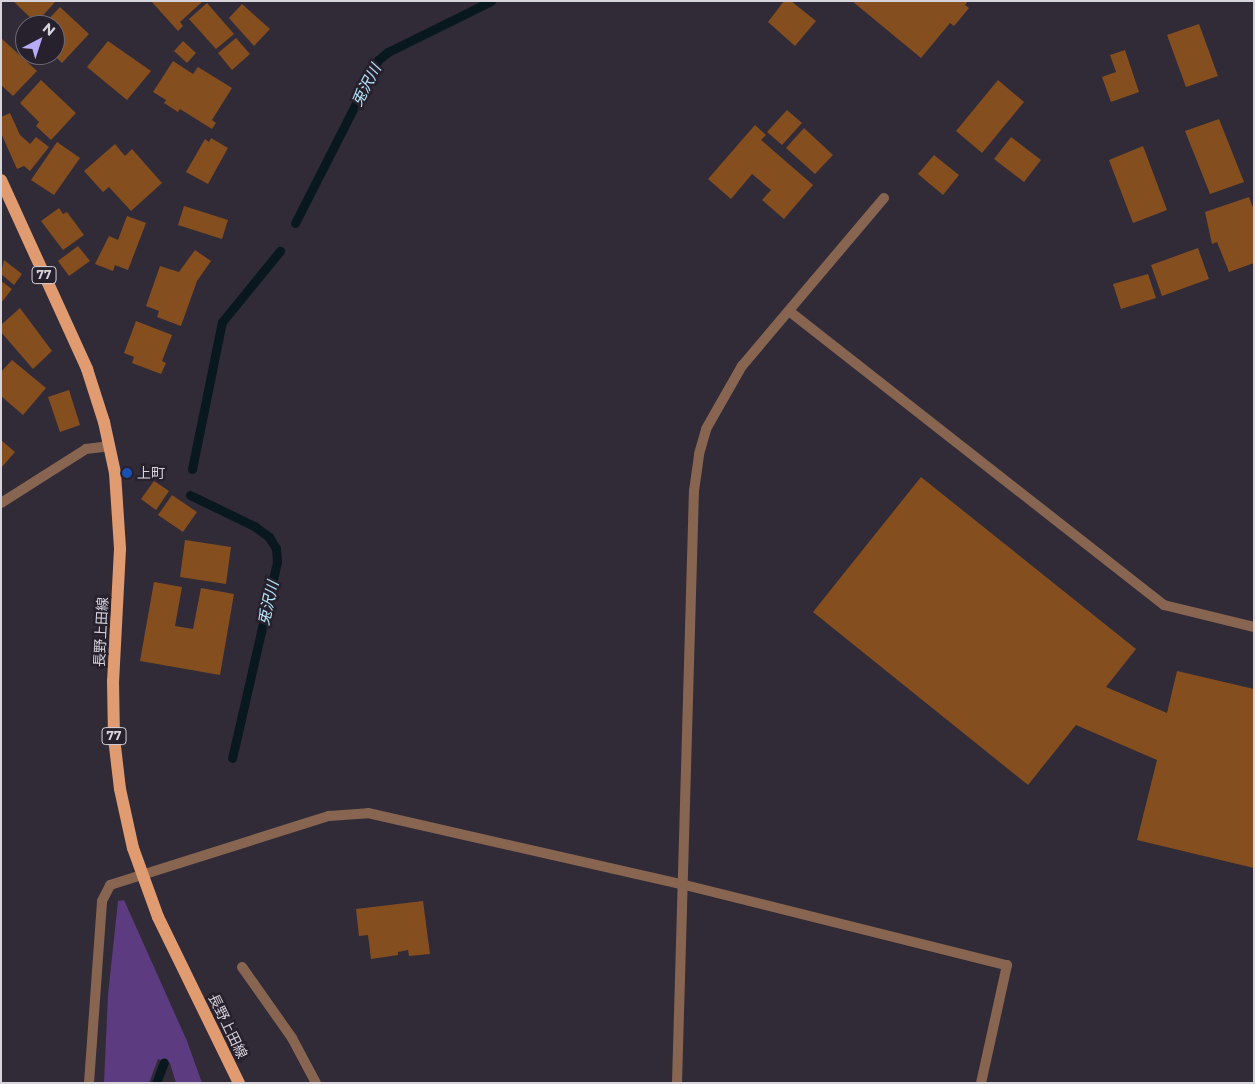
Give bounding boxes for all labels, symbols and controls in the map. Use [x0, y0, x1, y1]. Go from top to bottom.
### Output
north arrow [15, 15, 65, 65]
text: N [39, 19, 59, 40]
water label: 兎沢川 [347, 61, 385, 109]
road number: 77 [32, 266, 56, 284]
place label: 上町 [137, 465, 165, 481]
marker: 上町 [121, 467, 133, 479]
water label: 兎沢川 [254, 579, 282, 627]
street label: 長野上田線 [91, 597, 111, 667]
road number: 77 [102, 726, 126, 746]
street label: 長野上田線 [205, 991, 251, 1061]

